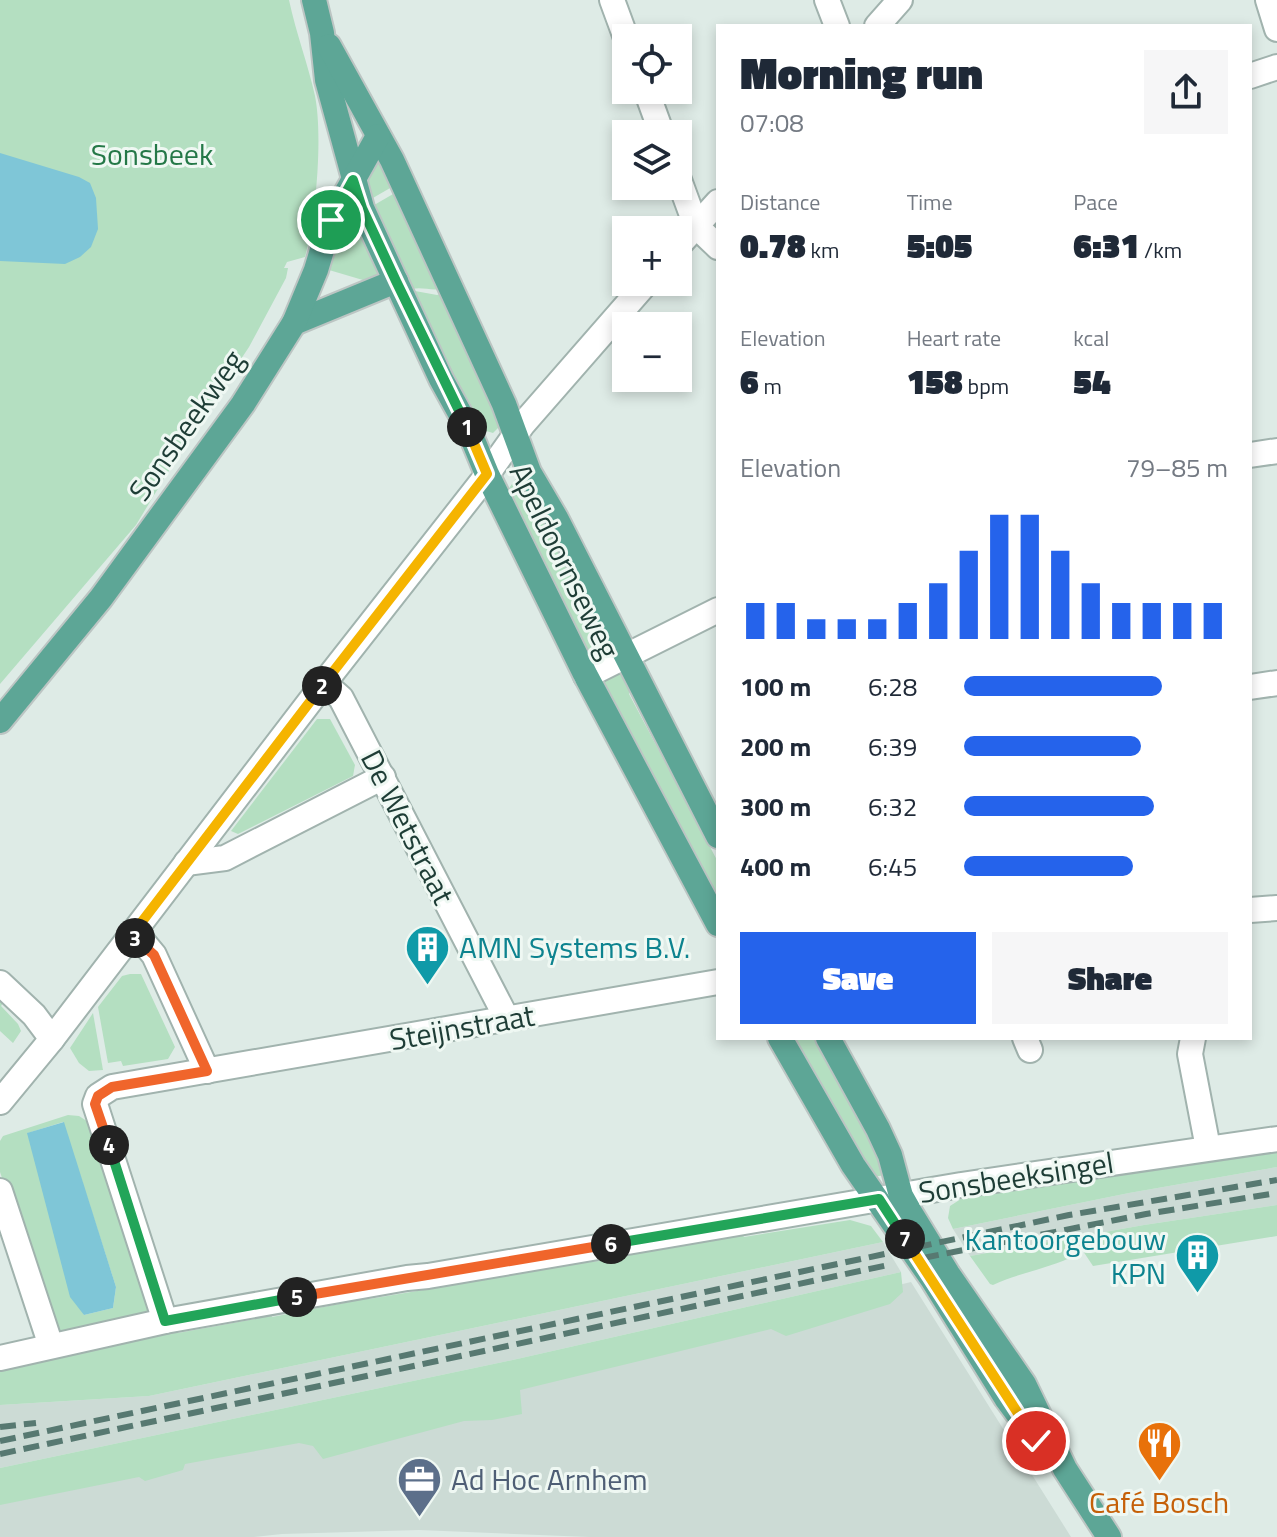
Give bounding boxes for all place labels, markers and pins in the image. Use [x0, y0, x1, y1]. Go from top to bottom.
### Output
pin [297, 186, 365, 254]
pin: 1 [447, 407, 487, 447]
pin: 2 [302, 666, 342, 706]
pin: 3 [115, 918, 155, 958]
building icon: AMN Systems B.V. [404, 923, 452, 986]
place label: AMN Systems B.V. [459, 924, 690, 970]
pin: 4 [89, 1125, 129, 1165]
place label: Kantoorgebouw KPN [965, 1216, 1166, 1296]
pin: 7 [885, 1219, 925, 1259]
pin: 6 [591, 1224, 631, 1264]
building icon: Kantoorgebouw KPN [1173, 1232, 1221, 1295]
pin: 5 [277, 1277, 317, 1317]
pin [1002, 1407, 1070, 1475]
restaurant icon: Café Bosch [1135, 1420, 1183, 1483]
office icon: Ad Hoc Arnhem [396, 1455, 444, 1518]
place label: Ad Hoc Arnhem [451, 1456, 648, 1502]
place label: Café Bosch [1089, 1479, 1229, 1525]

